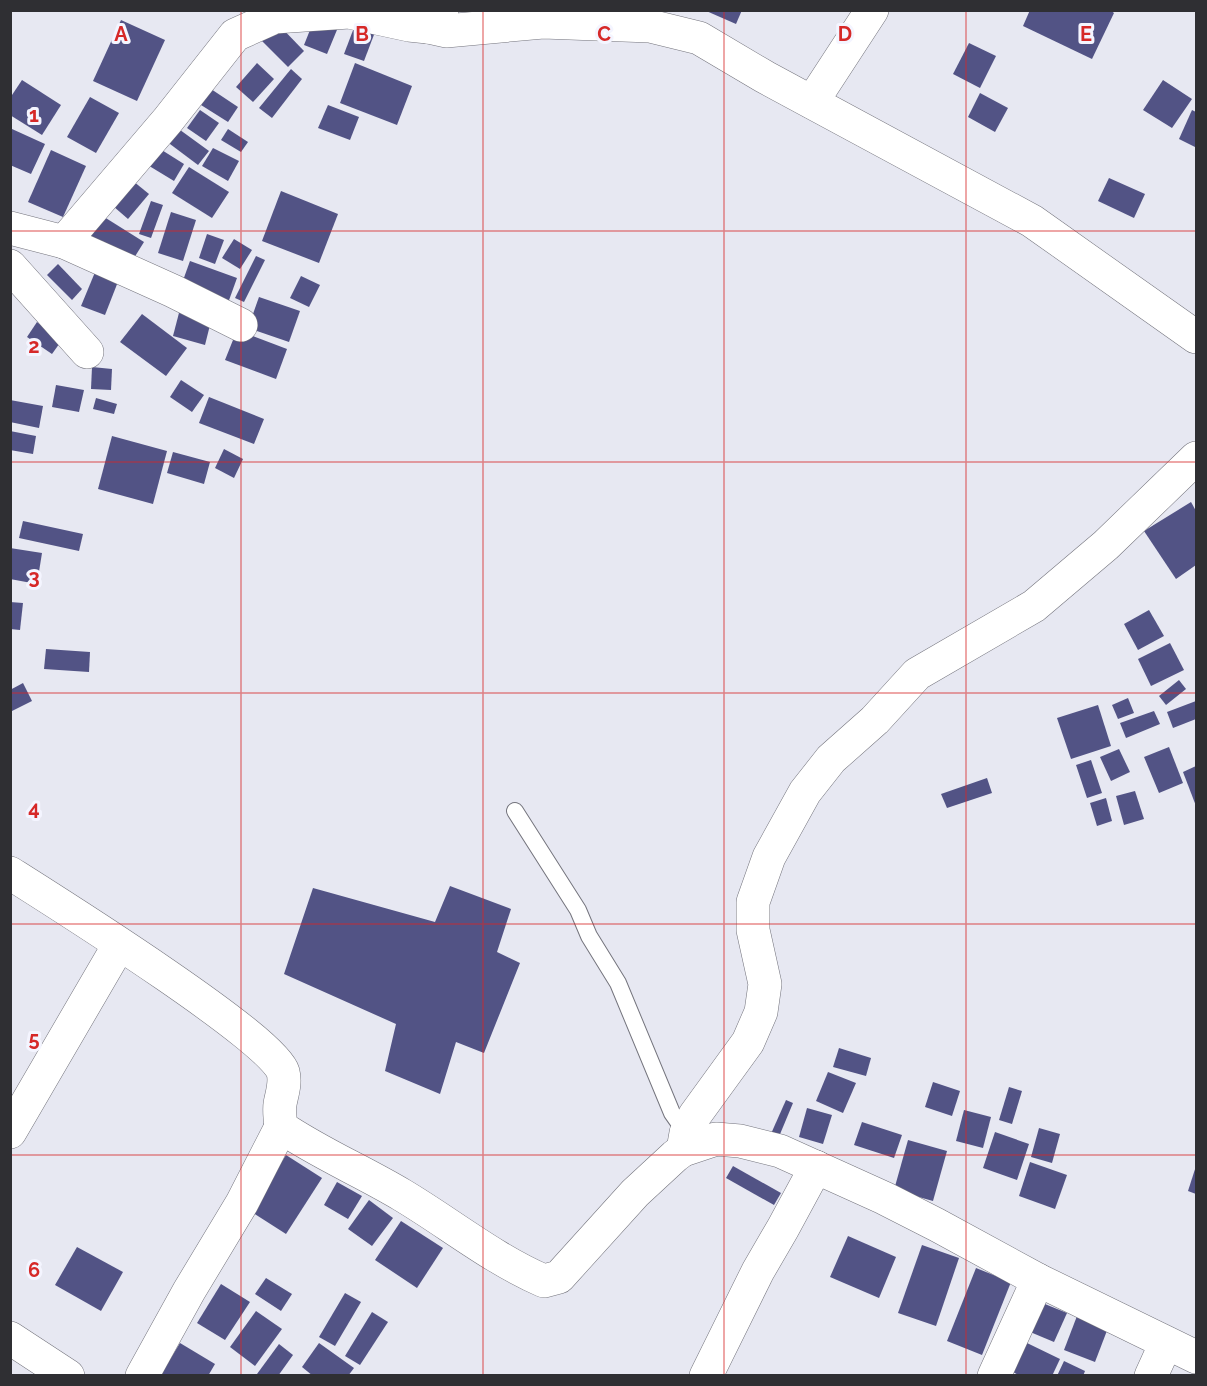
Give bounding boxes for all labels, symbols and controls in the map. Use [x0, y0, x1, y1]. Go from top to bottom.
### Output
text: A [114, 22, 128, 46]
text: B [355, 22, 369, 46]
text: C [597, 22, 611, 46]
text: D [838, 22, 852, 46]
text: E [1080, 22, 1092, 46]
text: 1 [29, 103, 39, 127]
text: 2 [28, 334, 40, 358]
text: 3 [28, 565, 40, 589]
text: 4 [28, 796, 40, 820]
text: 5 [28, 1027, 40, 1051]
text: 6 [28, 1258, 40, 1282]

